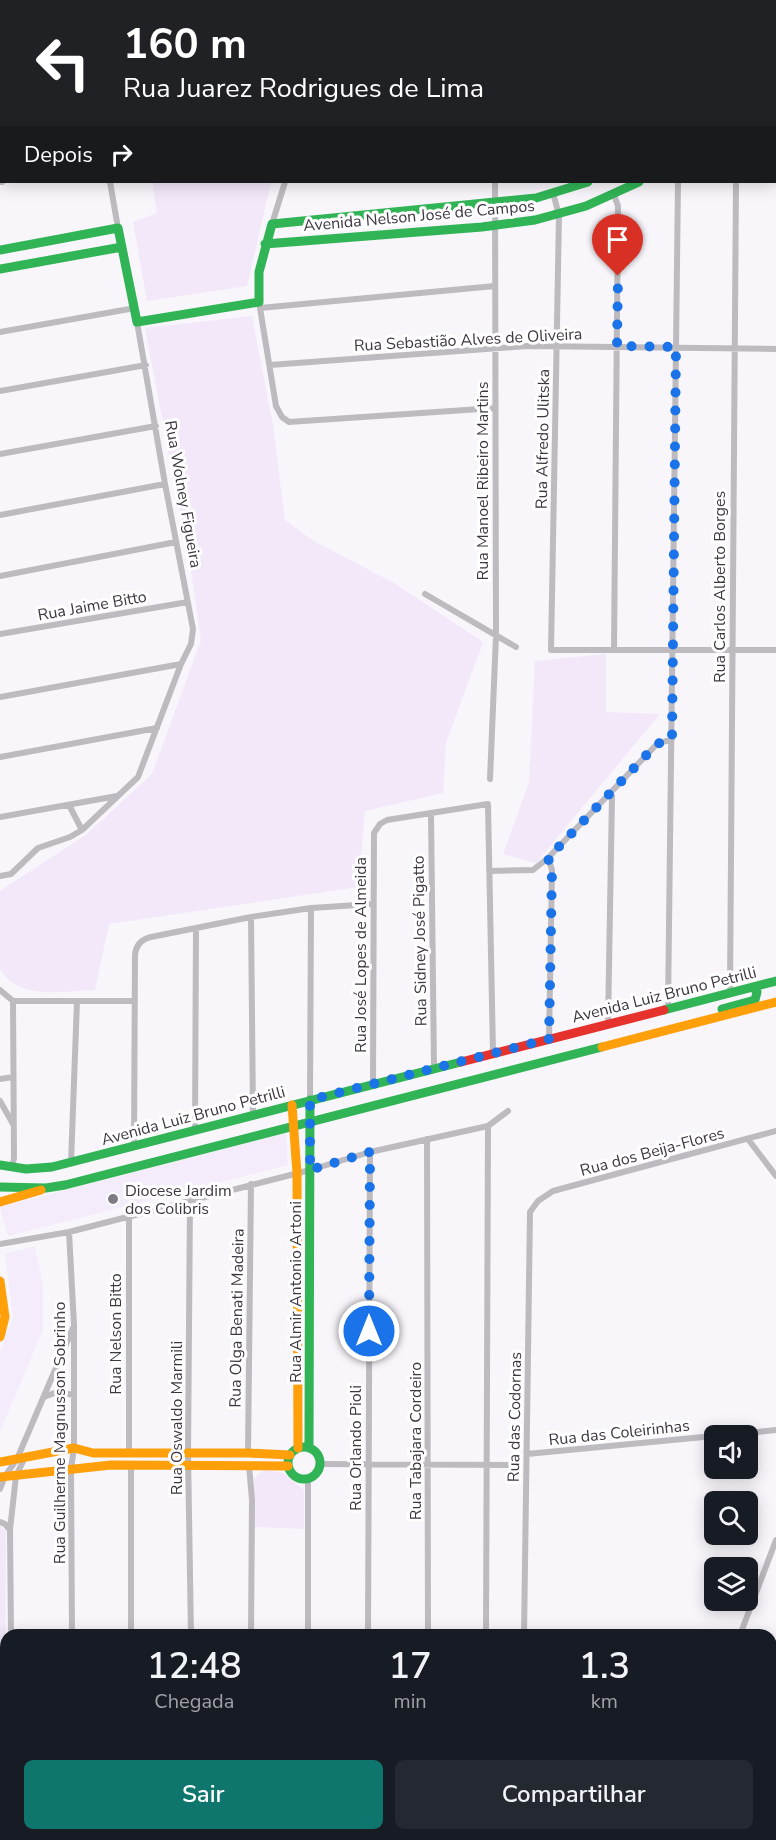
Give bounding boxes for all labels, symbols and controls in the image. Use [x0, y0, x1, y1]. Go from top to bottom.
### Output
text: 160 m [123, 16, 247, 73]
icon: left [24, 24, 102, 102]
text: Rua Juarez Rodrigues de Lima [123, 70, 484, 107]
icon: right [105, 138, 138, 171]
text: Depois [24, 140, 93, 170]
street label: Avenida Nelson José de Campos [302, 195, 536, 237]
pin [592, 214, 643, 276]
icon: arrive [601, 223, 634, 256]
street label: Rua Sebastião Alves de Oliveira [353, 323, 583, 357]
street label: Rua Alfredo Ulitska [531, 369, 555, 509]
street label: Rua Manoel Ribeiro Martins [472, 382, 494, 580]
street label: Rua Wolney Figueira [159, 419, 207, 570]
street label: Rua Carlos Alberto Borges [709, 491, 731, 683]
street label: Rua Jaime Bitto [36, 586, 148, 626]
street label: Rua Sidney José Pigatto [408, 855, 432, 1027]
street label: Rua José Lopes de Almeida [350, 857, 372, 1053]
street label: Avenida Luiz Bruno Petrilli [570, 961, 759, 1029]
street label: Avenida Luiz Bruno Petrilli [99, 1081, 288, 1151]
street label: Rua dos Beija-Flores [578, 1122, 727, 1182]
place label: Diocese Jardim dos Colibris [125, 1180, 232, 1220]
marker: Diocese Jardim dos Colibris [106, 1192, 120, 1206]
street label: Rua Almir Antonio Artoni [285, 1201, 307, 1383]
street label: Rua Olga Benati Madeira [224, 1228, 250, 1408]
street label: Rua Nelson Bitto [105, 1273, 127, 1395]
position arrow [337, 1299, 401, 1363]
street label: Rua Guilherme Magnusson Sobrinho [49, 1302, 71, 1564]
street label: Rua Oswaldo Marmili [166, 1341, 188, 1495]
street label: Rua das Codornas [503, 1352, 527, 1482]
street label: Rua Tabajara Cordeiro [405, 1362, 427, 1520]
street label: Rua Orlando Pioli [345, 1385, 367, 1511]
street label: Rua das Coleirinhas [548, 1415, 691, 1451]
map controls [704, 1425, 758, 1611]
button: sound [704, 1425, 758, 1479]
button: search [704, 1491, 758, 1545]
button: layers [704, 1557, 758, 1611]
text: 12:48 [147, 1642, 242, 1691]
text: 17 [389, 1642, 432, 1691]
text: 1.3 [578, 1642, 630, 1691]
text: Chegada [154, 1688, 234, 1715]
text: min [394, 1688, 427, 1715]
text: km [591, 1688, 618, 1715]
button: Sair [24, 1760, 383, 1829]
button: Compartilhar [395, 1760, 753, 1829]

